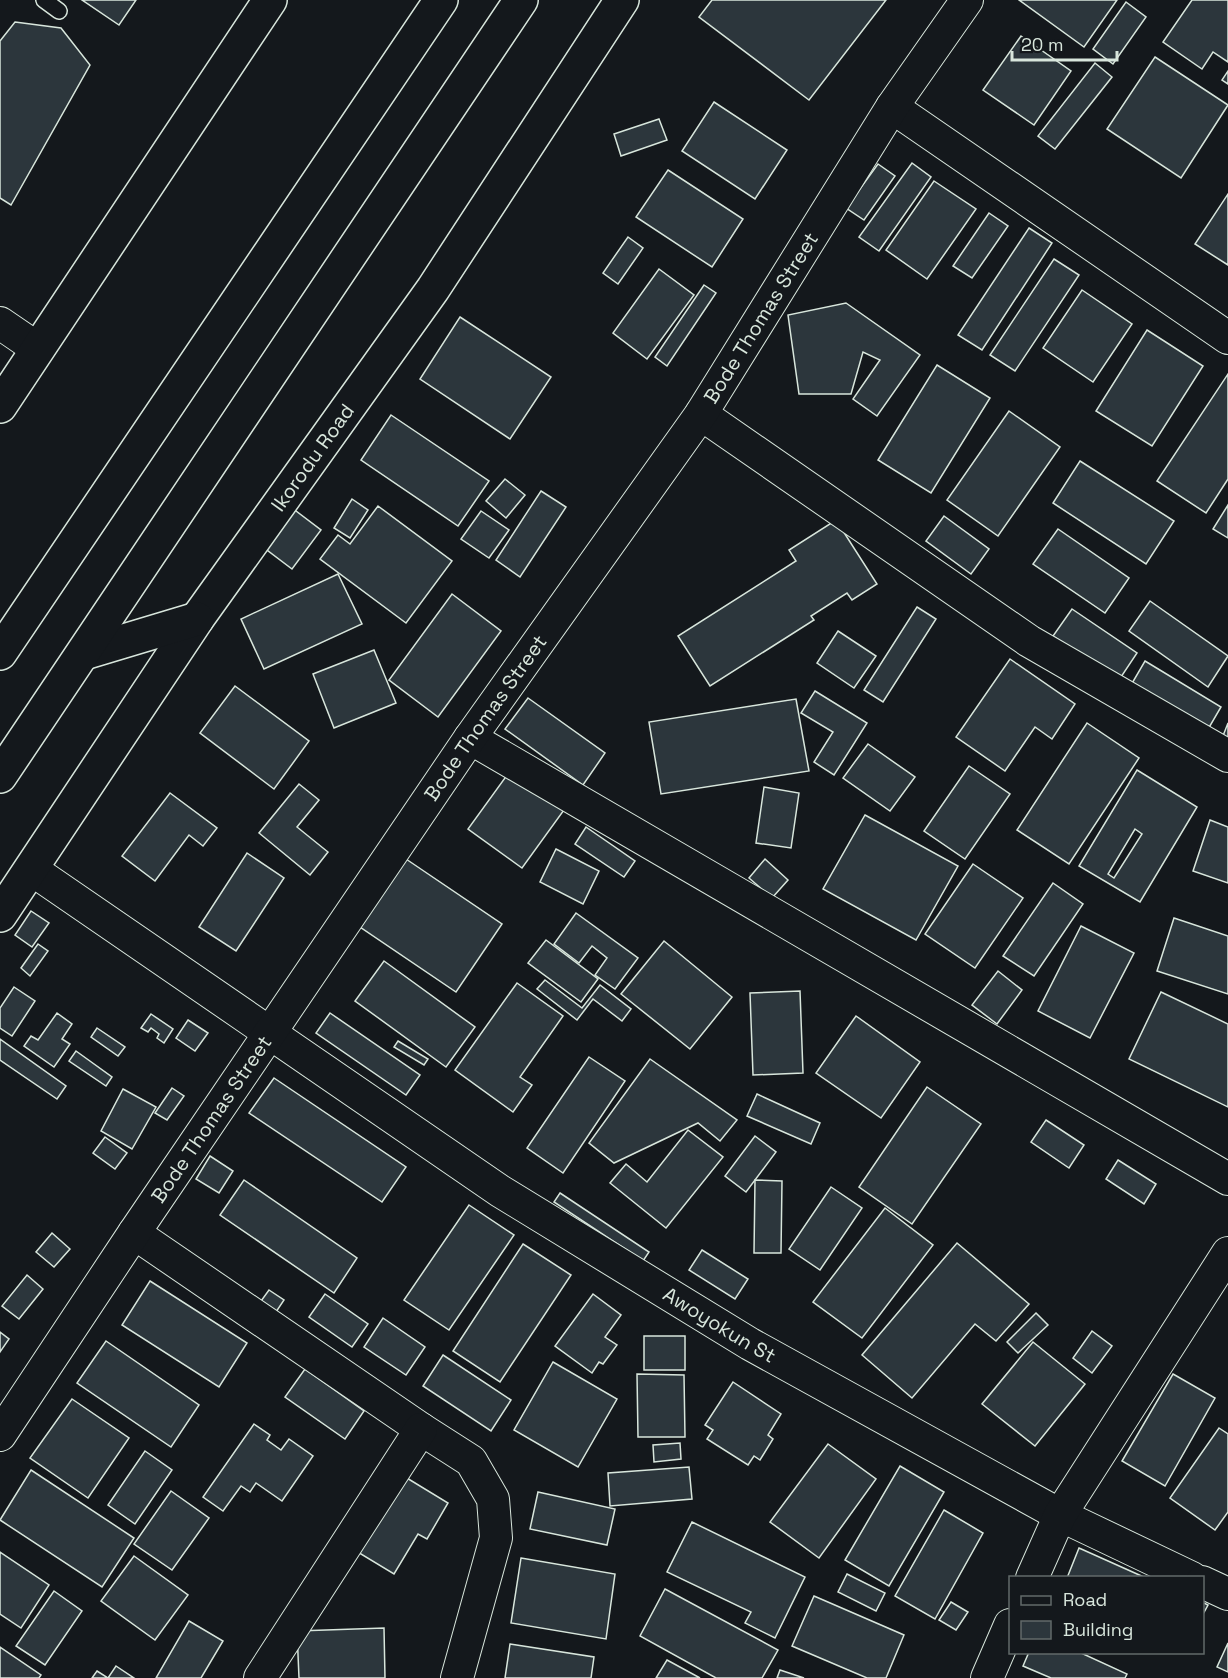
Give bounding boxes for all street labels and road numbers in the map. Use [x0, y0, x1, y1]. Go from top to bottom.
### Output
street label: Bode Thomas Street [698, 227, 824, 408]
street label: Ikorodu Road [265, 399, 360, 517]
street label: Bode Thomas Street [418, 630, 552, 806]
street label: Bode Thomas Street [145, 1030, 277, 1208]
street label: Awoyokun St [658, 1281, 780, 1369]

